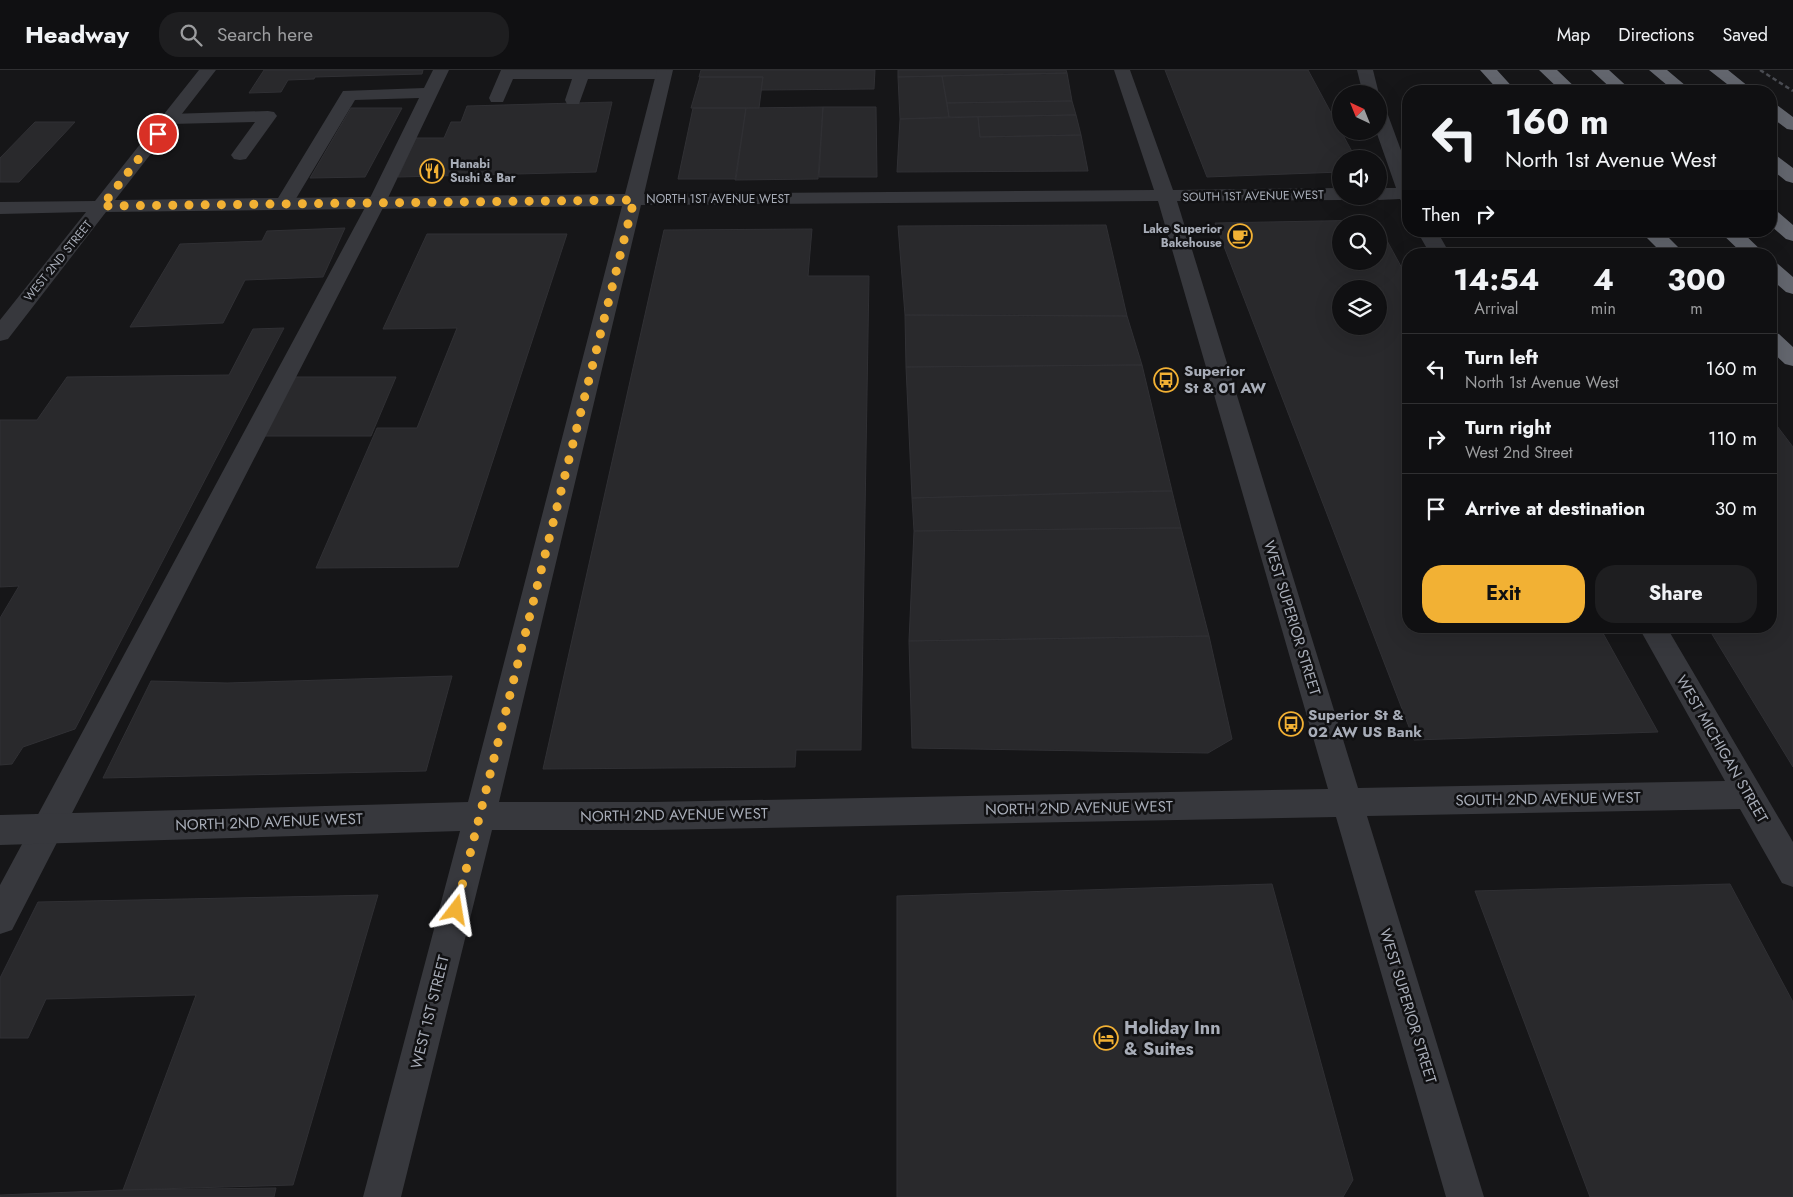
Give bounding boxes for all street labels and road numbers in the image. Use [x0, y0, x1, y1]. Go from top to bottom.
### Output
street label: SOUTH 1ST AVENUE WEST [1182, 186, 1324, 206]
street label: NORTH 1ST AVENUE WEST [646, 190, 790, 208]
street label: WEST 2ND STREET [20, 216, 97, 305]
street label: WEST SUPERIOR STREET [1258, 538, 1326, 698]
street label: WEST MICHIGAN STREET [1671, 671, 1773, 827]
street label: SOUTH 2ND AVENUE WEST [1455, 786, 1641, 812]
street label: NORTH 2ND AVENUE WEST [985, 795, 1173, 821]
street label: NORTH 2ND AVENUE WEST [580, 802, 768, 828]
street label: NORTH 2ND AVENUE WEST [175, 808, 363, 836]
street label: WEST SUPERIOR STREET [1374, 926, 1442, 1086]
street label: WEST 1ST STREET [405, 953, 455, 1071]

